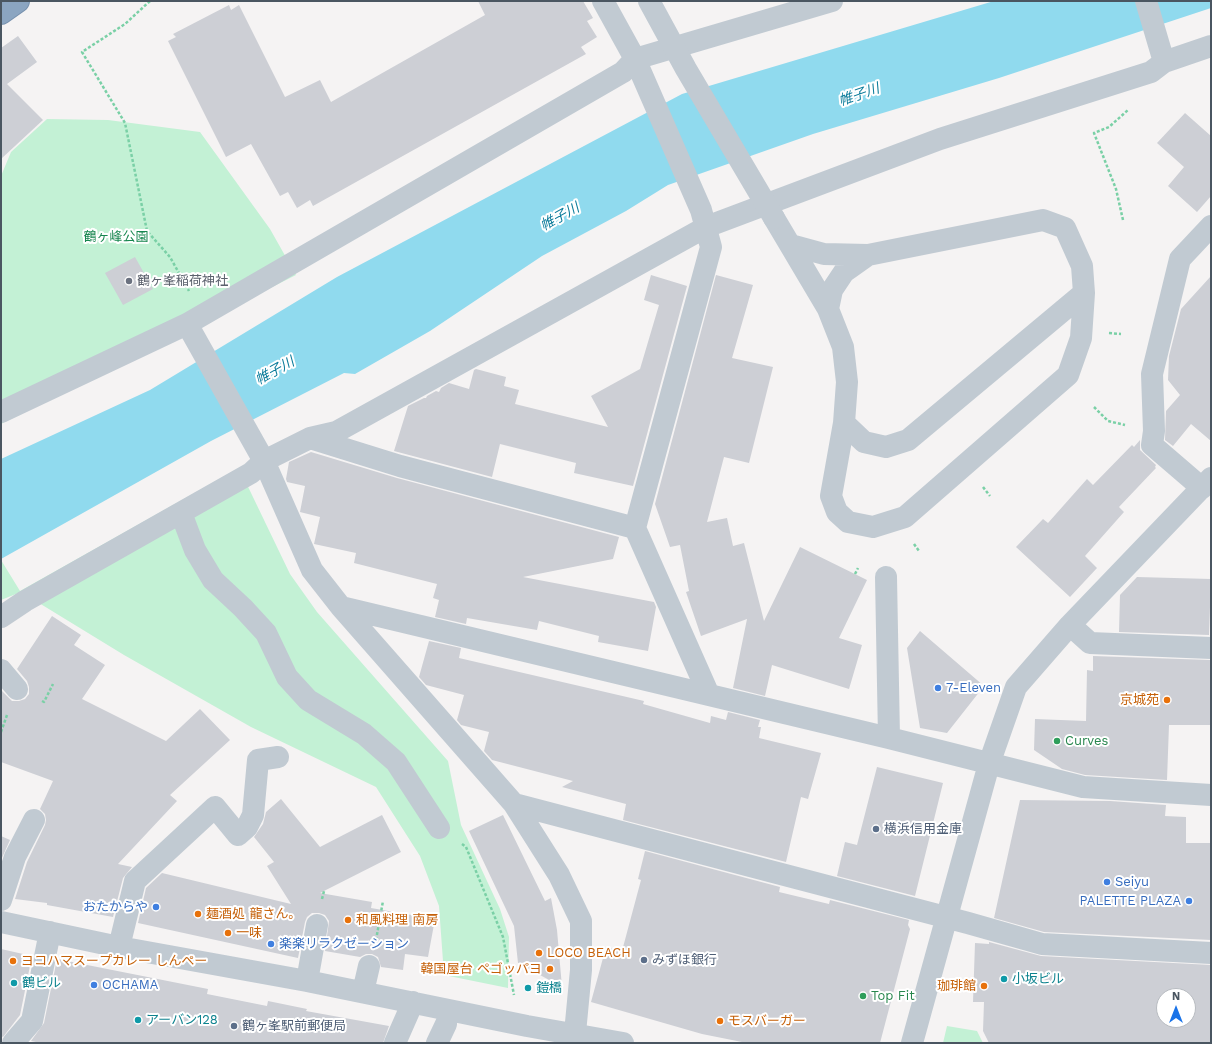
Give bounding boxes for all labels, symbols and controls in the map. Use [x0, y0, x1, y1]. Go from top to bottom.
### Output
water label: 帷子川 [836, 80, 882, 110]
water label: 帷子川 [538, 199, 582, 235]
park label: 鶴ヶ峰公園 [84, 229, 148, 245]
place label: 鶴ヶ峯稲荷神社 [137, 273, 228, 289]
marker: 鶴ヶ峯稲荷神社 [124, 276, 134, 286]
water label: 帷子川 [253, 353, 297, 389]
place label: 7-Eleven [946, 680, 1001, 696]
marker: 7-Eleven [933, 683, 943, 693]
place label: 京城苑 [1120, 692, 1159, 708]
marker: 京城苑 [1162, 695, 1172, 705]
place label: Curves [1065, 733, 1108, 749]
marker: Curves [1052, 736, 1062, 746]
place label: 横浜信用金庫 [884, 821, 962, 837]
marker: 横浜信用金庫 [871, 824, 881, 834]
place label: Seiyu [1115, 874, 1149, 890]
marker: Seiyu [1102, 877, 1112, 887]
place label: PALETTE PLAZA [1080, 893, 1181, 909]
marker: PALETTE PLAZA [1184, 896, 1194, 906]
place label: おたからや [83, 899, 148, 915]
marker: おたからや [151, 902, 161, 912]
place label: 麺酒処 龍さん。 [206, 906, 301, 922]
marker: 麺酒処 龍さん。 [193, 909, 203, 919]
place label: 和風料理 南房 [356, 912, 438, 928]
marker: 和風料理 南房 [343, 915, 353, 925]
place label: 一味 [236, 925, 262, 941]
marker: 一味 [223, 928, 233, 938]
place label: 楽楽リラクゼーション [279, 936, 409, 952]
marker: 楽楽リラクゼーション [266, 939, 276, 949]
place label: LOCO BEACH [547, 945, 631, 961]
marker: LOCO BEACH [534, 948, 544, 958]
place label: みずほ銀行 [652, 952, 717, 968]
place label: ヨコハマスープカレー しんぺー [21, 953, 207, 969]
marker: みずほ銀行 [639, 955, 649, 965]
marker: ヨコハマスープカレー しんぺー [8, 956, 18, 966]
place label: 韓国屋台 ペゴッパヨ [421, 961, 542, 977]
marker: 韓国屋台 ペゴッパヨ [545, 964, 555, 974]
place label: 小坂ビル [1012, 971, 1064, 987]
marker: 小坂ビル [999, 974, 1009, 984]
place label: 鶴ビル [22, 975, 61, 991]
place label: OCHAMA [102, 977, 158, 993]
marker: 鶴ビル [9, 978, 19, 988]
place label: 珈琲館 [937, 978, 976, 994]
marker: OCHAMA [89, 980, 99, 990]
place label: 鎧橋 [536, 980, 562, 996]
marker: 珈琲館 [979, 981, 989, 991]
marker: 鎧橋 [523, 983, 533, 993]
place label: Top Fit [871, 988, 915, 1004]
north arrow [1156, 988, 1196, 1028]
text: N [1172, 990, 1180, 1003]
marker: Top Fit [858, 991, 868, 1001]
place label: アーバン128 [146, 1012, 218, 1028]
place label: モスバーガー [728, 1013, 806, 1029]
marker: アーバン128 [133, 1015, 143, 1025]
marker: モスバーガー [715, 1016, 725, 1026]
place label: 鶴ヶ峯駅前郵便局 [242, 1018, 346, 1034]
marker: 鶴ヶ峯駅前郵便局 [229, 1021, 239, 1031]

